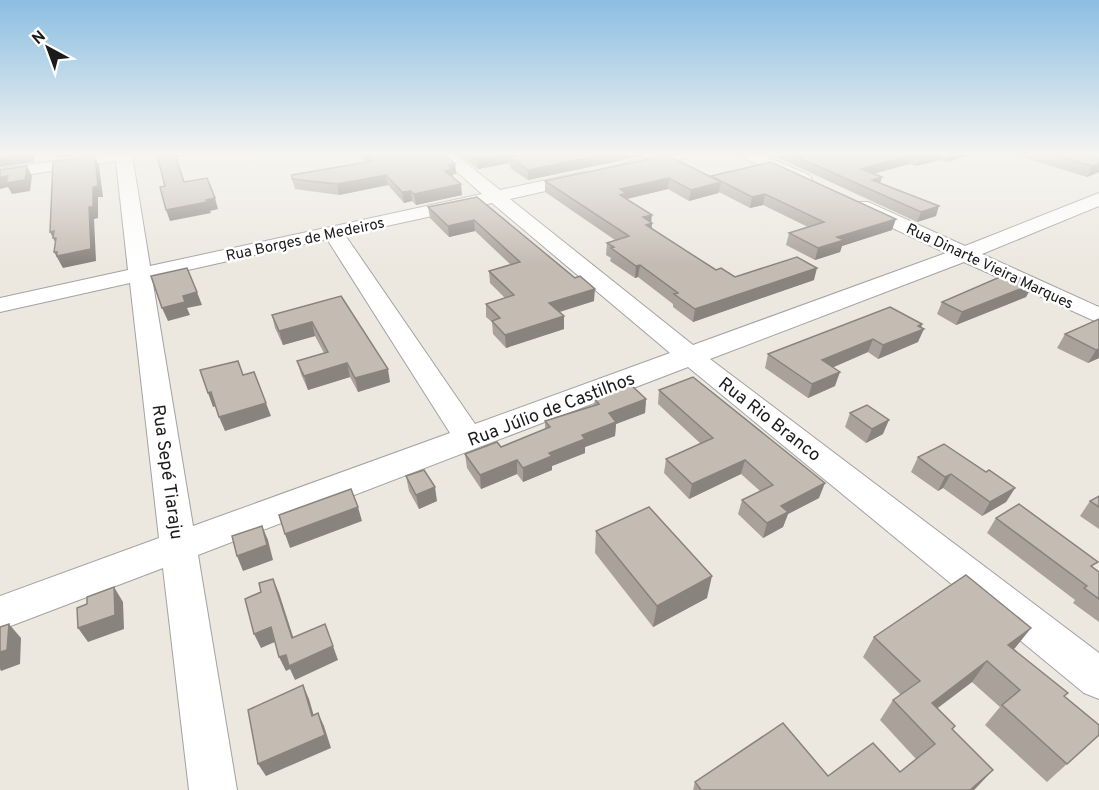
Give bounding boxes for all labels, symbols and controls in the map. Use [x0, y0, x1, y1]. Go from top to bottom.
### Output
north arrow [18, 18, 78, 78]
text: N [29, 27, 50, 50]
street label: Rua Borges de Medeiros [224, 214, 386, 267]
street label: Rua Dinarte Vieira Marques [903, 220, 1076, 314]
street label: Rua Júlio de Castilhos [465, 368, 638, 453]
street label: Rua Rio Branco [713, 373, 825, 467]
street label: Rua Sepé Tiaraju [146, 403, 187, 541]

